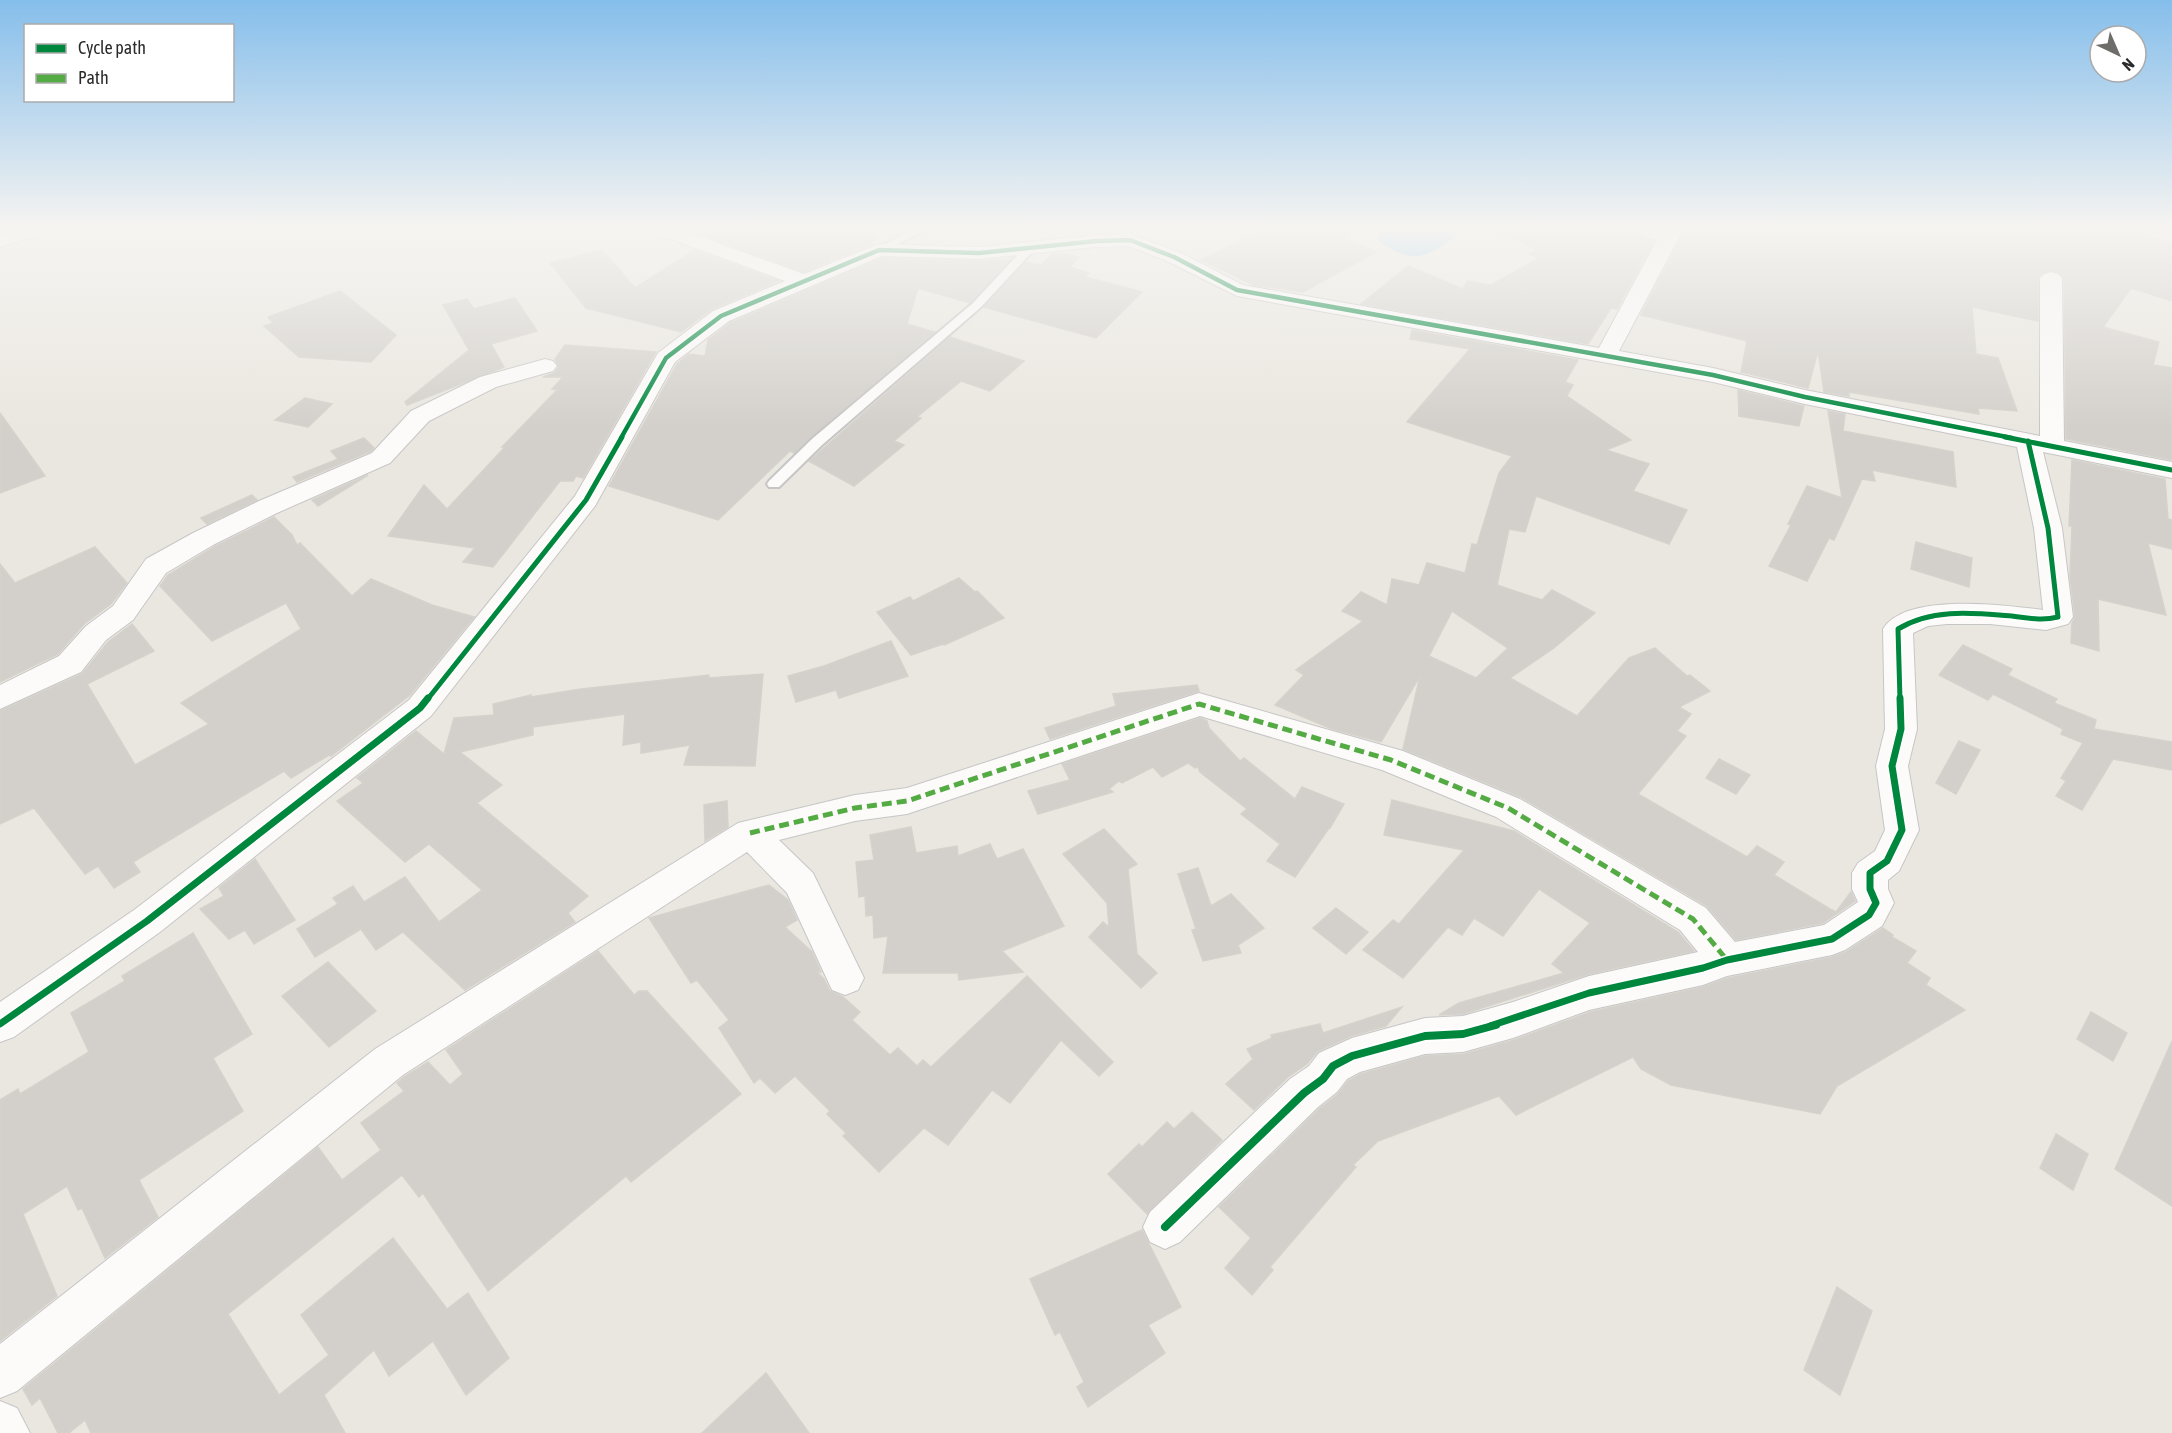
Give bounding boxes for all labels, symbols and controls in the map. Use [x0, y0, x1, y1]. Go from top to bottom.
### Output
legend [24, 24, 234, 102]
north arrow [2088, 24, 2148, 84]
text: Cycle path [78, 37, 146, 58]
text: N [2119, 55, 2138, 75]
text: Path [78, 67, 109, 88]

